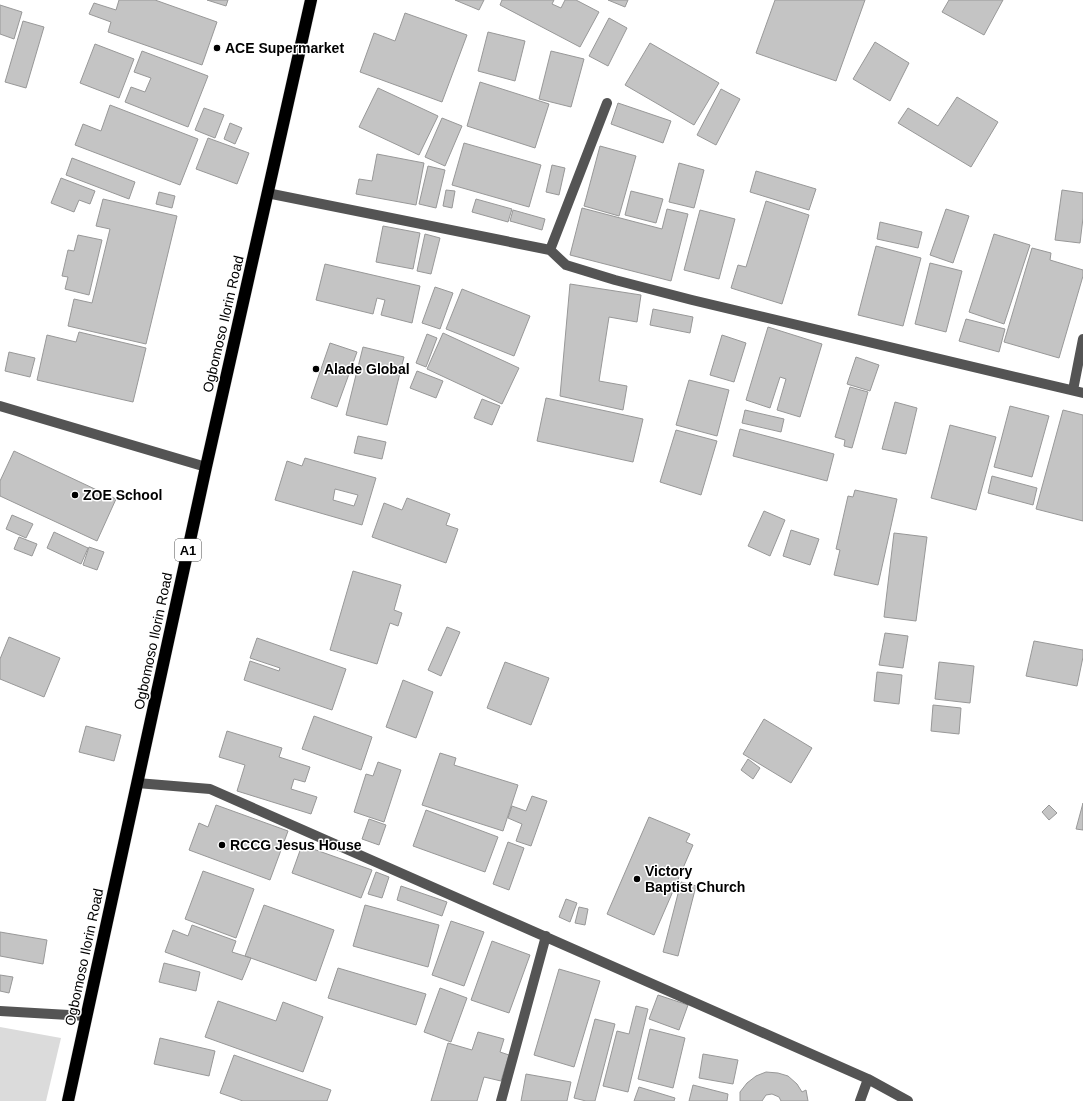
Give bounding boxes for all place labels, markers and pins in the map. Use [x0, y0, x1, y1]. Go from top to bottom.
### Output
place label: ACE Supermarket [225, 40, 344, 56]
marker: ACE Supermarket [212, 43, 222, 53]
place label: Alade Global [324, 361, 410, 377]
marker: Alade Global [311, 364, 321, 374]
place label: ZOE School [83, 487, 162, 503]
marker: ZOE School [70, 490, 80, 500]
place label: RCCG Jesus House [230, 837, 362, 853]
marker: RCCG Jesus House [217, 840, 227, 850]
place label: Victory Baptist Church [645, 863, 745, 895]
marker: Victory Baptist Church [632, 874, 642, 884]

